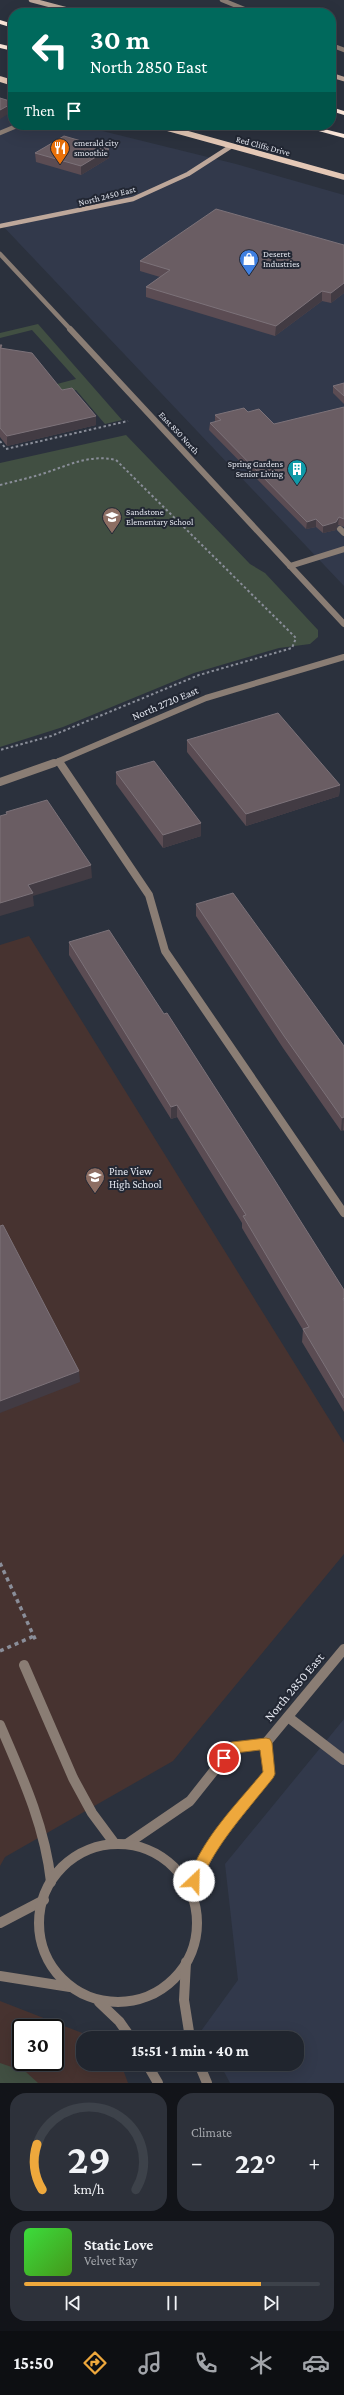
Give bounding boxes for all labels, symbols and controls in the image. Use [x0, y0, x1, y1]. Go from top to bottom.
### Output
icon: left [24, 24, 76, 76]
text: 30 m [90, 24, 150, 55]
text: North 2850 East [90, 57, 207, 77]
icon: arrive [63, 100, 85, 122]
text: Then [24, 103, 55, 119]
street label: Red Cliffs Drive [235, 134, 291, 158]
restaurant icon: emerald city smoothie [49, 137, 71, 165]
place label: emerald city smoothie [74, 138, 119, 158]
street label: North 2450 East [77, 184, 138, 208]
shop icon: Deseret Industries [238, 248, 260, 276]
place label: Deseret Industries [263, 249, 300, 269]
street label: East 850 North [157, 410, 201, 456]
building icon: Spring Gardens Senior Living [286, 458, 308, 486]
place label: Spring Gardens Senior Living [228, 459, 284, 479]
school or university icon: Sandstone Elementary School [101, 506, 123, 534]
place label: Sandstone Elementary School [126, 507, 194, 527]
street label: North 2720 East [130, 683, 200, 722]
place label: Pine View High School [109, 1165, 162, 1191]
school or university icon: Pine View High School [84, 1166, 106, 1194]
street label: North 2850 East [261, 1649, 327, 1724]
pin [207, 1741, 241, 1775]
icon: arrive [213, 1747, 235, 1769]
position arrow [173, 1860, 215, 1902]
speed limit sign: 30 [12, 2019, 64, 2071]
text: 15:51 · 1 min · 40 m [131, 2043, 249, 2059]
text: Climate [191, 2125, 232, 2140]
text: 29 [67, 2136, 110, 2182]
text: 22° [235, 2146, 276, 2179]
text: − [191, 2150, 203, 2175]
text: + [308, 2150, 320, 2175]
text: km/h [73, 2181, 104, 2197]
text: Static Love [84, 2237, 153, 2253]
text: Velvet Ray [84, 2253, 137, 2268]
icon: previous [62, 2292, 84, 2314]
icon: pause [161, 2292, 183, 2314]
icon: next [260, 2292, 282, 2314]
icon: directions [81, 2349, 109, 2377]
icon: music [136, 2349, 164, 2377]
icon: phone [192, 2349, 220, 2377]
icon: climate [247, 2349, 275, 2377]
icon: car [302, 2349, 330, 2377]
text: 15:50 [14, 2353, 54, 2373]

